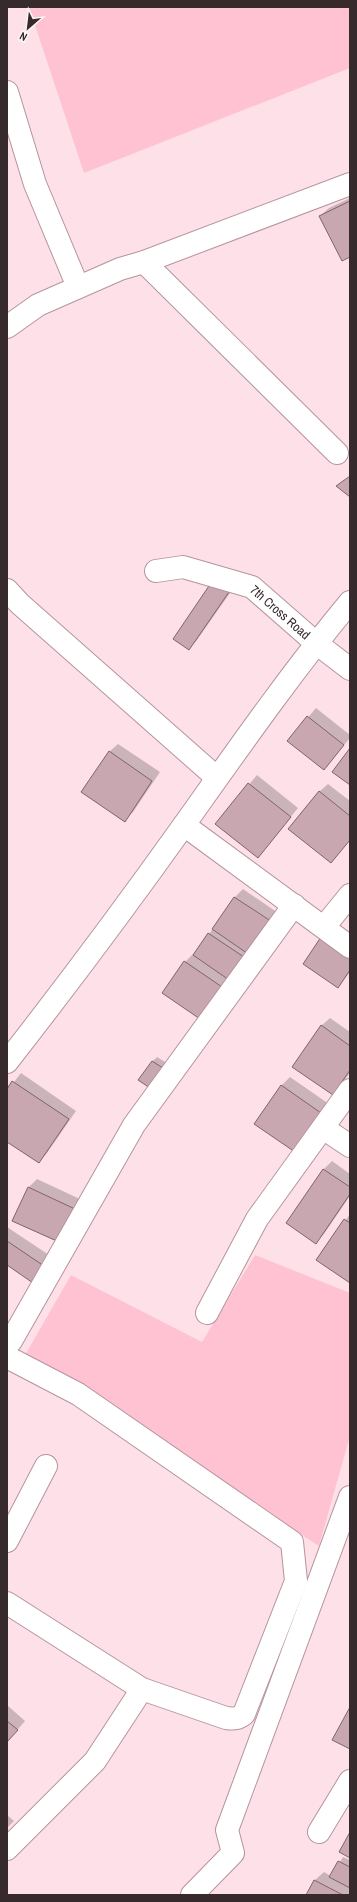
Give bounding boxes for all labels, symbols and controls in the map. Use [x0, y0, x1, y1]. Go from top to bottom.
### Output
north arrow [8, 8, 48, 48]
text: N [17, 29, 29, 45]
street label: 7th Cross Road [247, 581, 314, 643]

